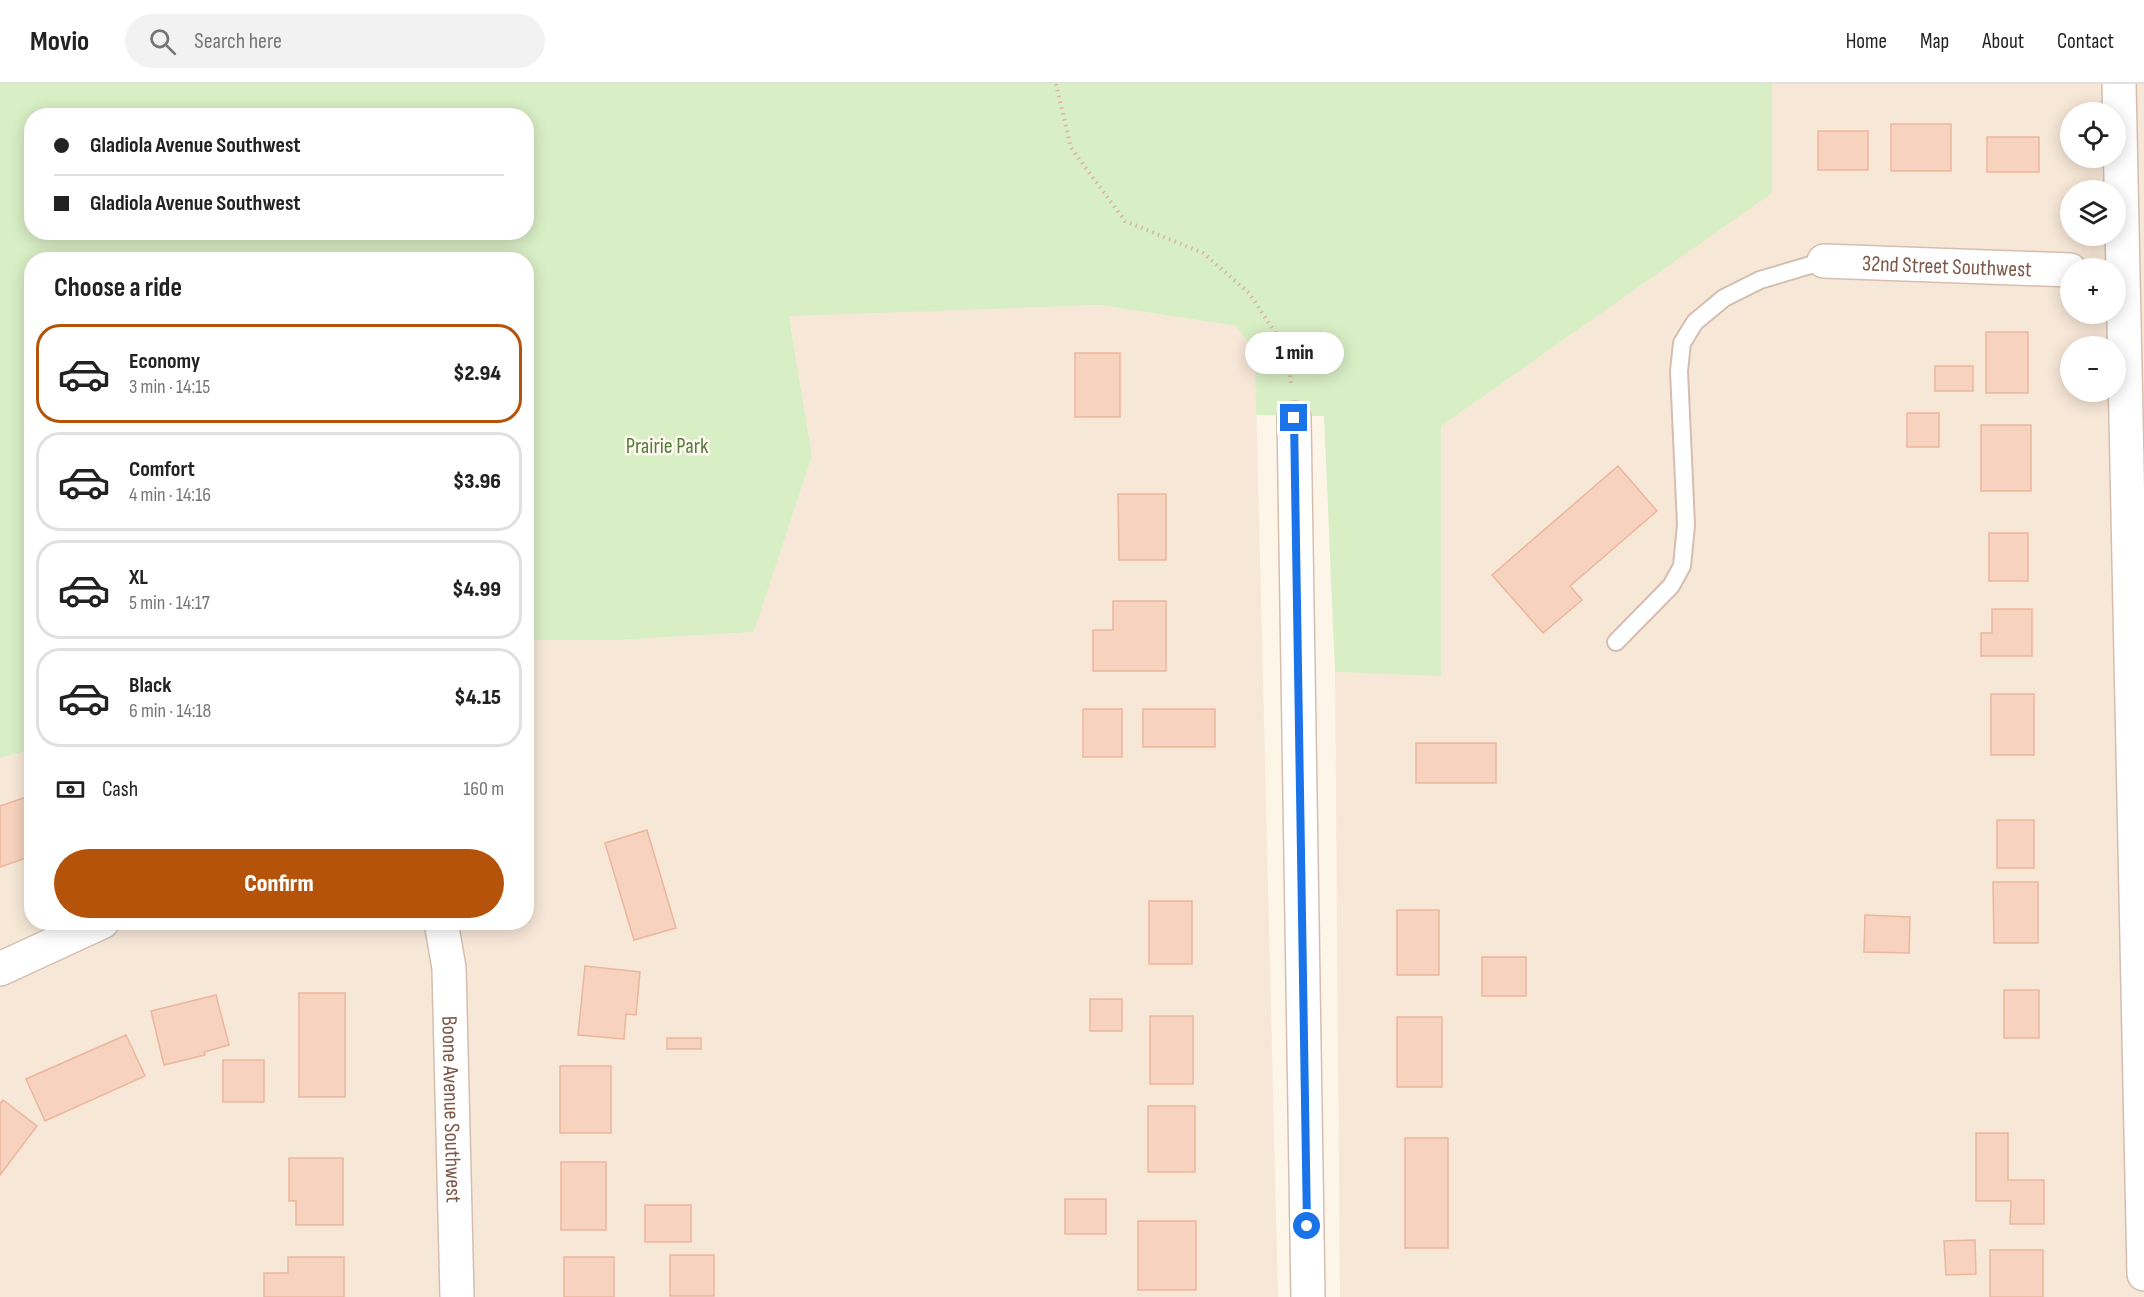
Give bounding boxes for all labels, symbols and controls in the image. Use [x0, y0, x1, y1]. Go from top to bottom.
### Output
search box [125, 14, 545, 68]
text: Movio [30, 25, 89, 58]
icon: search [146, 25, 179, 58]
text: Search here [194, 28, 282, 55]
text: Home [1846, 29, 1887, 54]
text: Map [1920, 29, 1949, 54]
text: About [1982, 29, 2024, 54]
text: Contact [2057, 29, 2114, 54]
map controls [2060, 102, 2126, 402]
button: locate [2060, 102, 2126, 168]
text: Gladiola Avenue Southwest [90, 132, 301, 159]
button: layers [2060, 180, 2126, 246]
text: Gladiola Avenue Southwest [90, 190, 301, 217]
street label: 32nd Street Southwest [1861, 250, 2033, 284]
button: + [2060, 258, 2126, 324]
text: Choose a ride [54, 272, 182, 304]
callout: 1 min [1244, 331, 1344, 373]
button: − [2060, 336, 2126, 402]
text: 1 min [1275, 341, 1314, 365]
icon: car [57, 347, 111, 401]
text: Economy [129, 348, 200, 375]
text: $2.94 [453, 360, 501, 387]
text: 3 min · 14:15 [129, 375, 210, 399]
route end [1280, 404, 1307, 431]
park label: Prairie Park [626, 433, 709, 460]
icon: car [57, 455, 111, 509]
text: Comfort [129, 456, 195, 483]
text: $3.96 [453, 468, 501, 495]
text: 4 min · 14:16 [129, 483, 211, 507]
icon: car [57, 563, 111, 617]
text: XL [129, 564, 148, 591]
text: $4.99 [452, 576, 501, 603]
text: 5 min · 14:17 [129, 591, 210, 615]
icon: car [57, 671, 111, 725]
text: Black [129, 672, 171, 699]
text: $4.15 [454, 684, 501, 711]
text: 6 min · 14:18 [129, 699, 211, 723]
icon: cash [54, 773, 87, 806]
text: Cash [102, 776, 138, 803]
text: 160 m [463, 777, 504, 801]
button: Confirm [54, 849, 504, 918]
street label: Boone Avenue Southwest [435, 1016, 467, 1203]
route start [1293, 1212, 1320, 1239]

